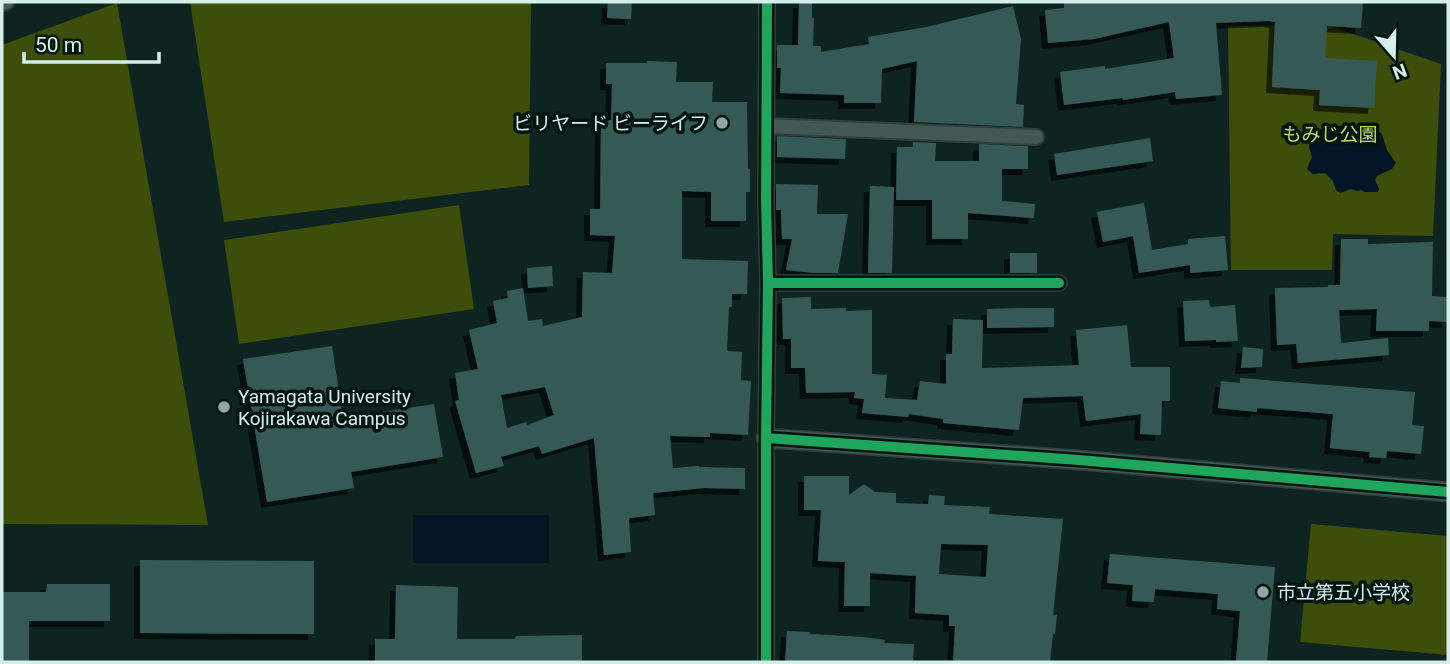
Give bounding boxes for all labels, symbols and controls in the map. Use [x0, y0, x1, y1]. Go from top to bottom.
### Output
scale bar [24, 21, 159, 65]
north arrow [1359, 21, 1429, 91]
text: 50 m [35, 33, 82, 57]
text: N [1389, 58, 1410, 85]
place label: ビリヤード ビーライフ [513, 112, 708, 135]
marker: ビリヤード ビーライフ [714, 115, 730, 131]
park label: もみじ公園 [1282, 123, 1378, 146]
place label: Yamagata University Kojirakawa Campus [238, 385, 411, 430]
marker: Yamagata University Kojirakawa Campus [216, 399, 232, 415]
place label: 市立第五小学校 [1277, 581, 1410, 604]
marker: 市立第五小学校 [1255, 584, 1271, 600]

